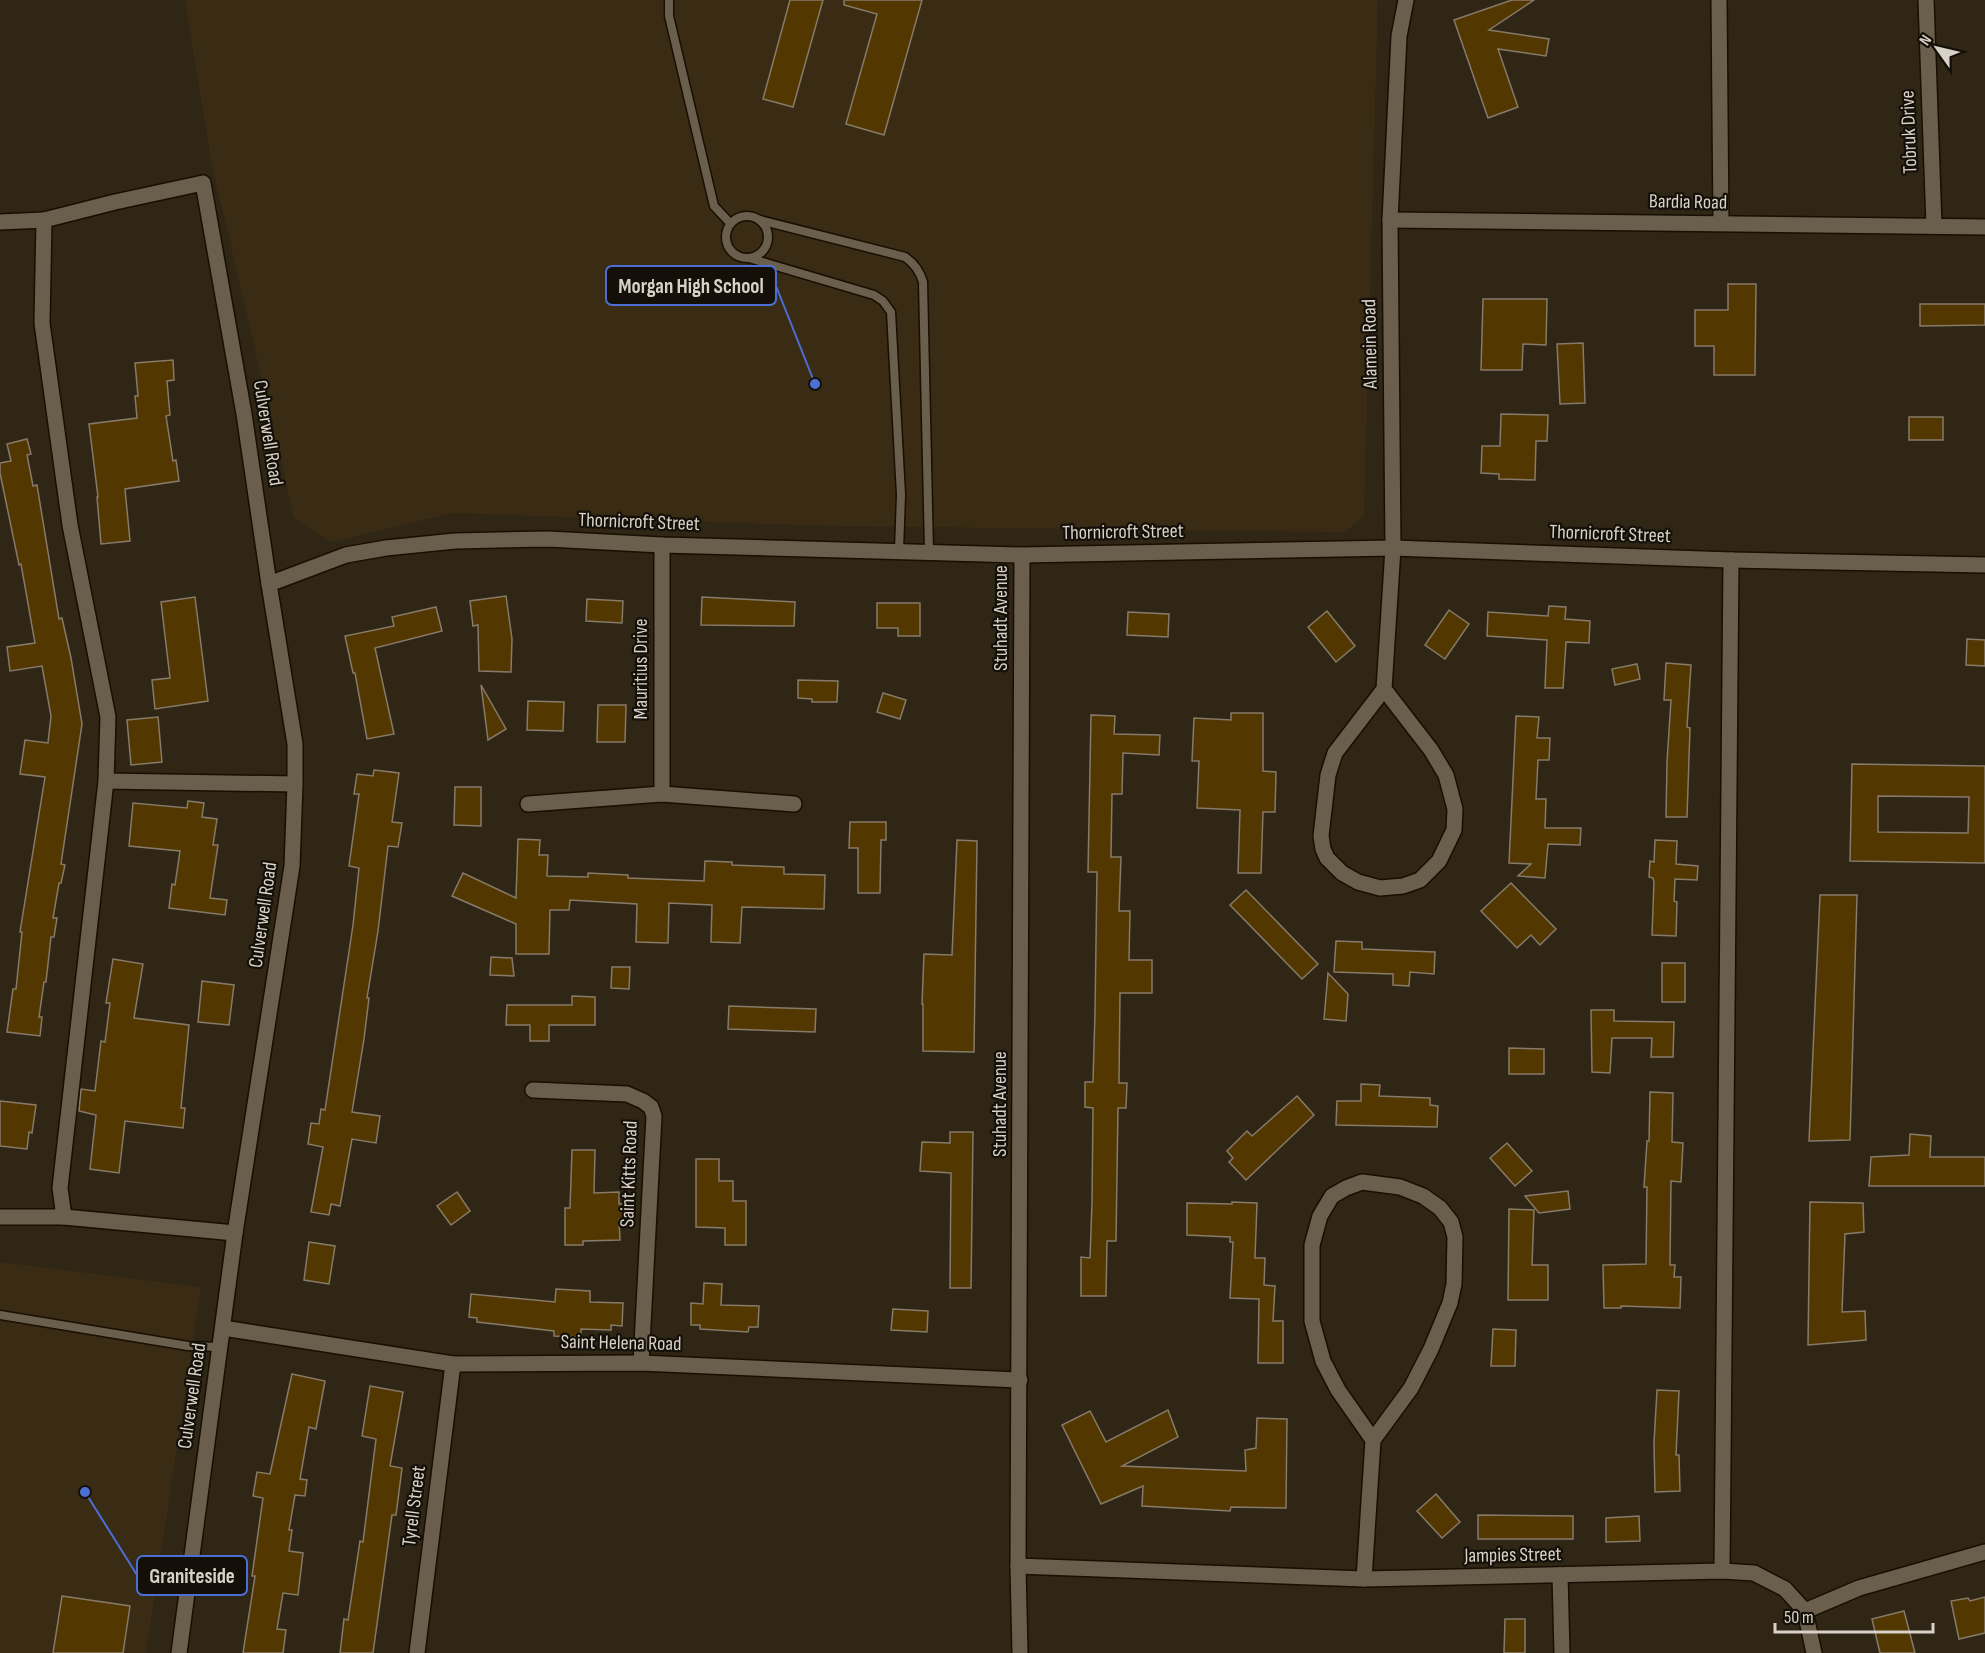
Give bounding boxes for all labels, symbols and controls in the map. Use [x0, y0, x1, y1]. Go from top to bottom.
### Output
north arrow [1907, 18, 1967, 78]
text: N [1916, 32, 1936, 49]
street label: Tobruk Drive [1896, 90, 1922, 174]
street label: Bardia Road [1649, 189, 1727, 215]
callout: Morgan High School [606, 266, 776, 305]
text: Morgan High School [618, 274, 764, 299]
street label: Alamein Road [1357, 299, 1383, 390]
street label: Culverwell Road [248, 379, 288, 487]
street label: Thornicroft Street [578, 508, 700, 536]
street label: Thornicroft Street [1062, 519, 1184, 545]
street label: Thornicroft Street [1549, 520, 1671, 548]
street label: Stuhadt Avenue [989, 565, 1013, 671]
street label: Mauritius Drive [629, 619, 653, 719]
street label: Culverwell Road [244, 861, 282, 969]
street label: Stuhadt Avenue [988, 1051, 1012, 1157]
street label: Saint Kitts Road [615, 1120, 643, 1228]
street label: Saint Helena Road [560, 1330, 682, 1356]
street label: Culverwell Road [173, 1342, 211, 1450]
street label: Tyrell Street [397, 1464, 431, 1548]
street label: Jampies Street [1463, 1542, 1562, 1568]
callout: Graniteside [137, 1556, 247, 1595]
text: Graniteside [149, 1564, 235, 1589]
scale bar [1775, 1596, 1932, 1634]
text: 50 m [1784, 1607, 1814, 1628]

